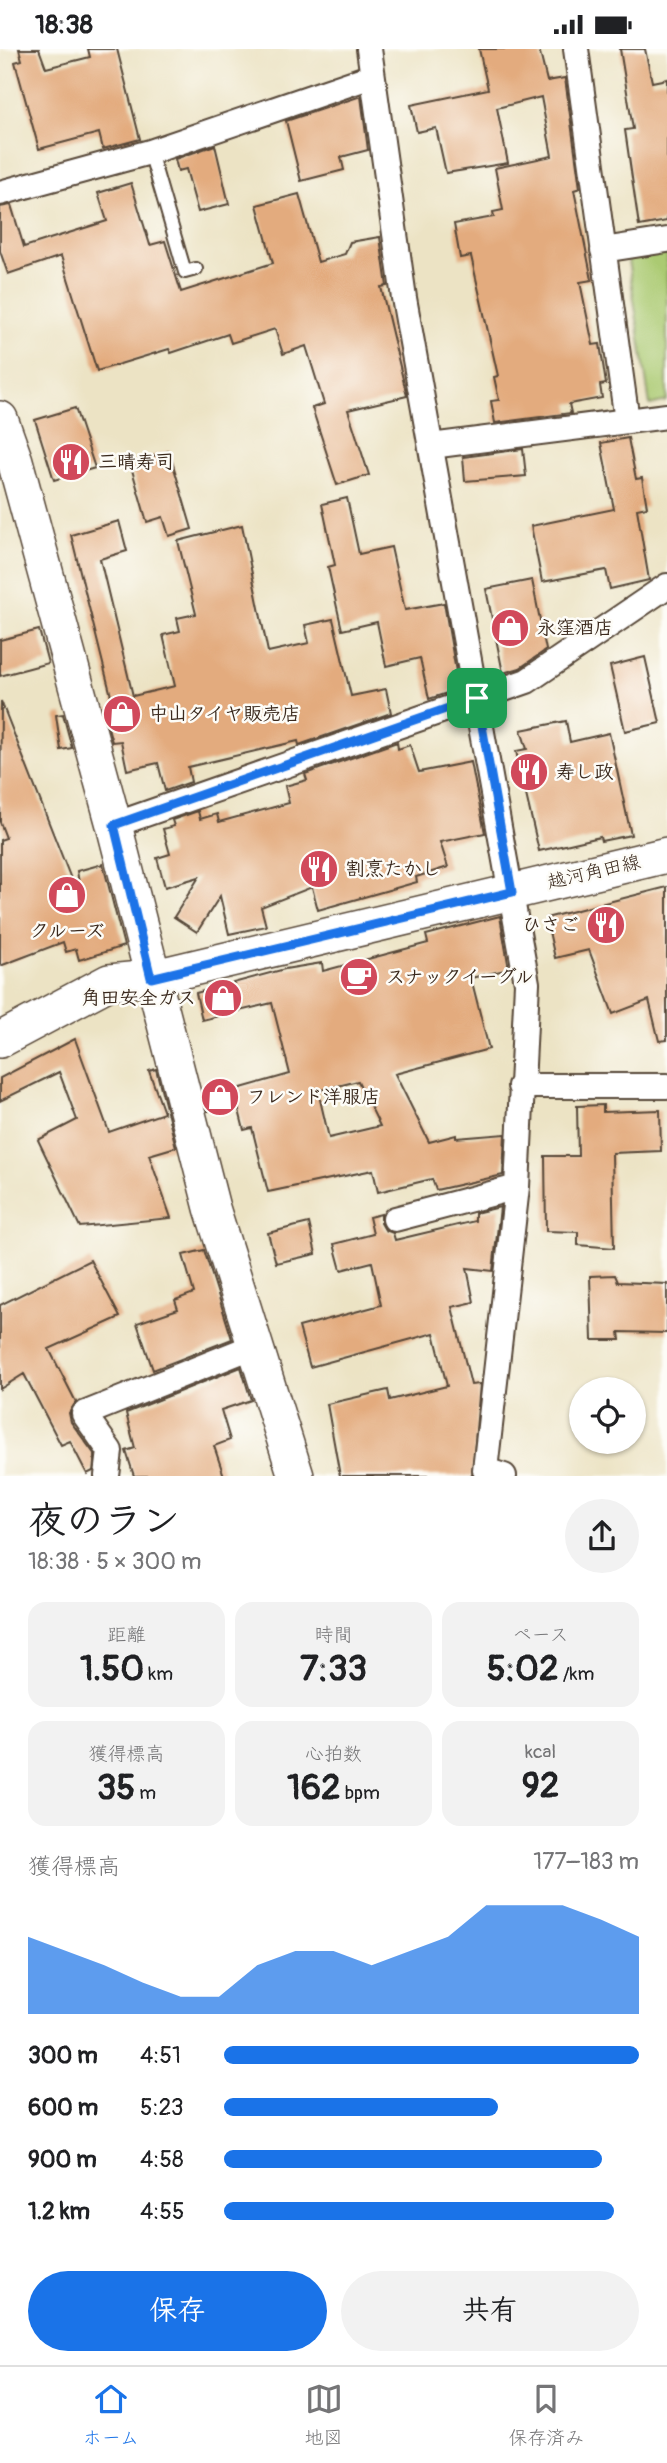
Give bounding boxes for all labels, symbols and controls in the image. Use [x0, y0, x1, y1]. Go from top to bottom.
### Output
text: 18:38 [35, 9, 93, 41]
restaurant icon: 三晴寿司 [50, 441, 92, 483]
place label: 三晴寿司 [98, 450, 174, 474]
shop icon: 永窪酒店 [489, 607, 531, 649]
place label: 永窪酒店 [537, 616, 613, 640]
pin [447, 668, 507, 728]
icon: arrive [458, 679, 496, 717]
shop icon: 中山タイヤ販売店 [101, 693, 143, 735]
place label: 中山タイヤ販売店 [149, 702, 300, 726]
restaurant icon: 寿し政 [508, 751, 550, 793]
place label: 寿し政 [556, 760, 614, 784]
restaurant icon: 割烹たかし [298, 848, 340, 890]
street label: 越河角田線 [545, 850, 643, 894]
place label: 割烹たかし [346, 857, 441, 881]
shop icon: クルーズ [46, 874, 88, 916]
restaurant icon: ひさご [585, 904, 627, 946]
place label: ひさご [522, 913, 579, 937]
place label: クルーズ [30, 919, 104, 943]
cafe icon: スナックイーグル [338, 956, 380, 998]
place label: スナックイーグル [386, 965, 534, 989]
shop icon: 角田安全ガス [202, 977, 244, 1019]
place label: 角田安全ガス [82, 986, 196, 1010]
shop icon: フレンド洋服店 [199, 1076, 241, 1118]
place label: フレンド洋服店 [247, 1085, 380, 1109]
map controls [569, 1377, 646, 1454]
button: locate [569, 1377, 646, 1454]
text: 夜のラン [28, 1497, 180, 1545]
button: share [565, 1499, 639, 1573]
text: 18:38 · 5 × 300 m [28, 1547, 201, 1576]
text: 距離 [107, 1623, 146, 1647]
text: 時間 [314, 1623, 353, 1647]
text: ペース [513, 1623, 568, 1647]
text: 1.50 [80, 1647, 144, 1691]
text: 7:33 [300, 1647, 367, 1691]
text: 5:02 [487, 1647, 559, 1691]
text: km [144, 1662, 173, 1686]
text: /km [559, 1662, 594, 1686]
text: kcal [525, 1740, 556, 1764]
text: 獲得標高 [88, 1742, 165, 1766]
text: 心拍数 [305, 1742, 362, 1766]
text: 92 [522, 1764, 559, 1808]
text: 35 [97, 1766, 135, 1810]
text: 162 [287, 1766, 341, 1810]
text: m [135, 1781, 156, 1805]
text: bpm [341, 1781, 380, 1805]
text: 177–183 m [533, 1847, 639, 1876]
text: 獲得標高 [28, 1852, 120, 1881]
text: 300 m [28, 2041, 98, 2070]
text: 4:51 [140, 2041, 181, 2070]
text: 600 m [28, 2093, 98, 2122]
text: 5:23 [140, 2093, 184, 2122]
text: 900 m [28, 2145, 97, 2174]
text: 4:58 [140, 2145, 184, 2174]
text: 1.2 km [28, 2197, 90, 2226]
text: 4:55 [140, 2197, 184, 2226]
button: 保存 [28, 2271, 327, 2351]
button: 共有 [341, 2271, 639, 2351]
tab: ホーム [83, 2380, 139, 2450]
tab: 地図 [305, 2380, 343, 2450]
tab: 保存済み [508, 2380, 584, 2450]

